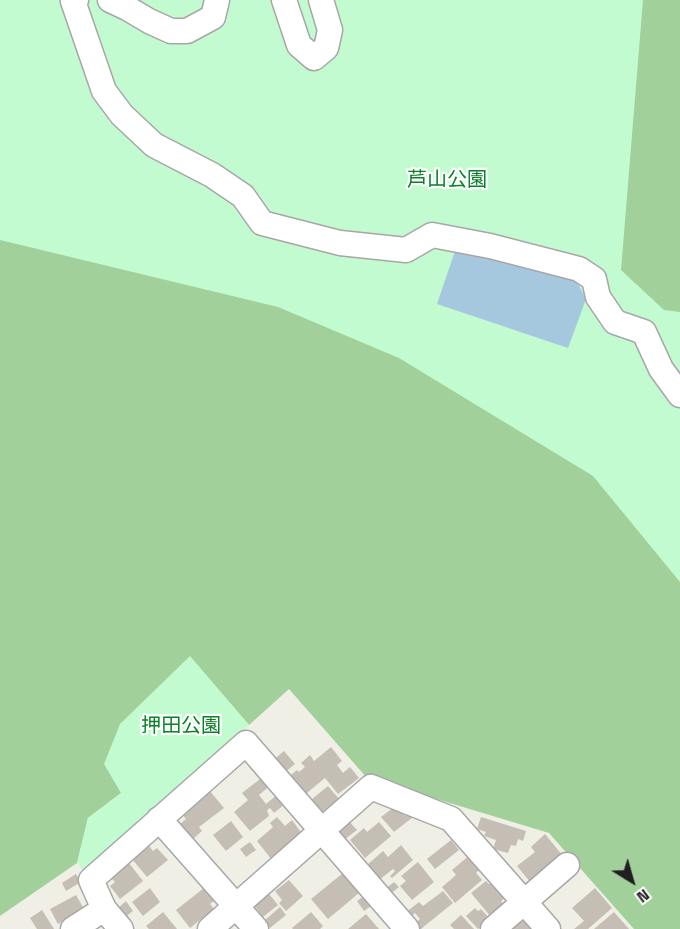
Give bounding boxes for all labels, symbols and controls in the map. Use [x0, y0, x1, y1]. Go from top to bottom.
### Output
park label: 芦山公園 [407, 169, 487, 193]
park label: 押田公園 [141, 715, 221, 739]
north arrow [602, 851, 662, 911]
text: N [633, 884, 654, 907]

